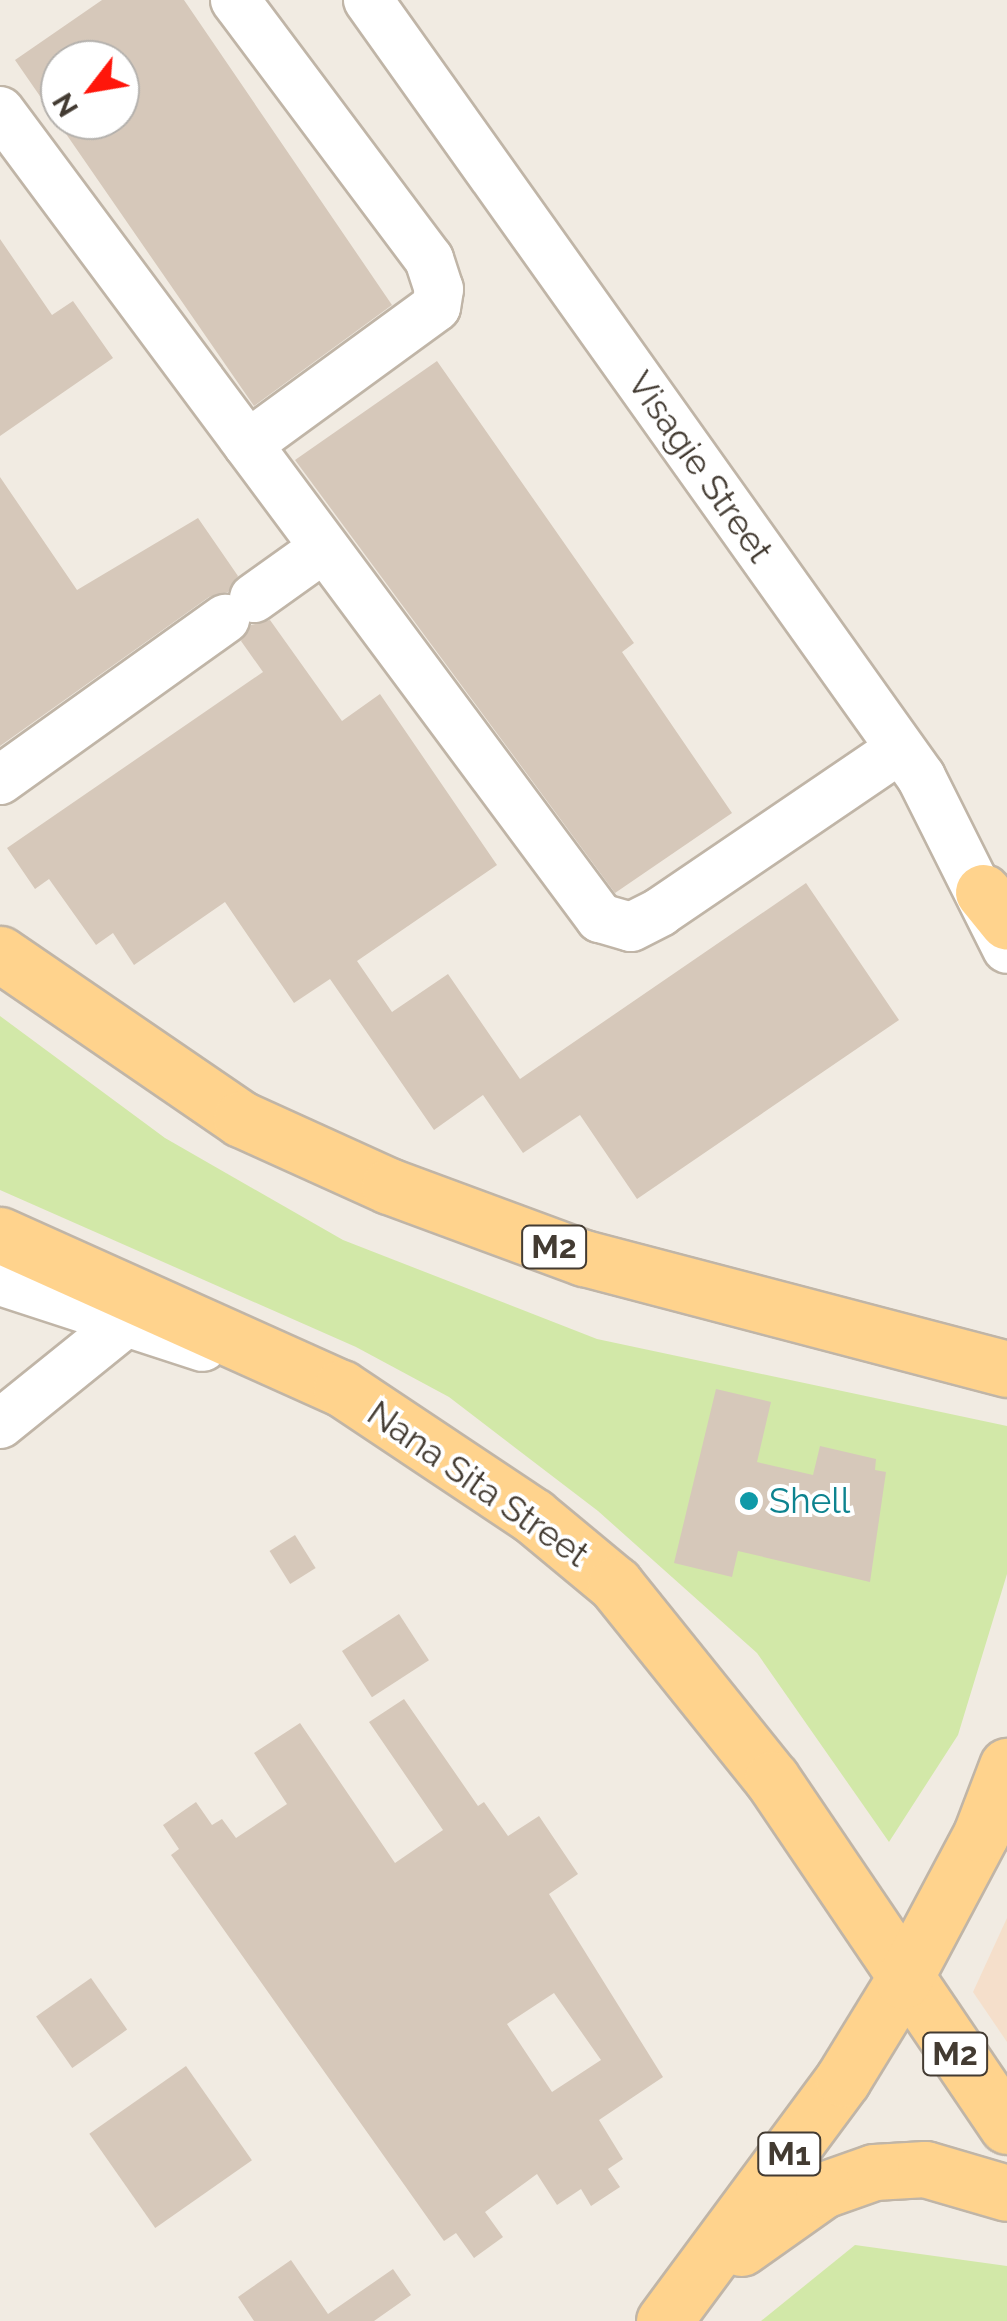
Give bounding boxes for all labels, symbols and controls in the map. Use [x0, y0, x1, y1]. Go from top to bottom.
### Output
north arrow [40, 40, 140, 140]
text: N [46, 87, 85, 122]
street label: Visagie Street [619, 364, 781, 570]
road number: M2 [519, 1220, 589, 1274]
street label: Nana Sita Street [359, 1392, 597, 1576]
place label: Shell [769, 1480, 850, 1522]
marker: Shell [738, 1490, 760, 1512]
road number: M2 [920, 2027, 990, 2081]
road number: M1 [756, 2127, 822, 2181]

